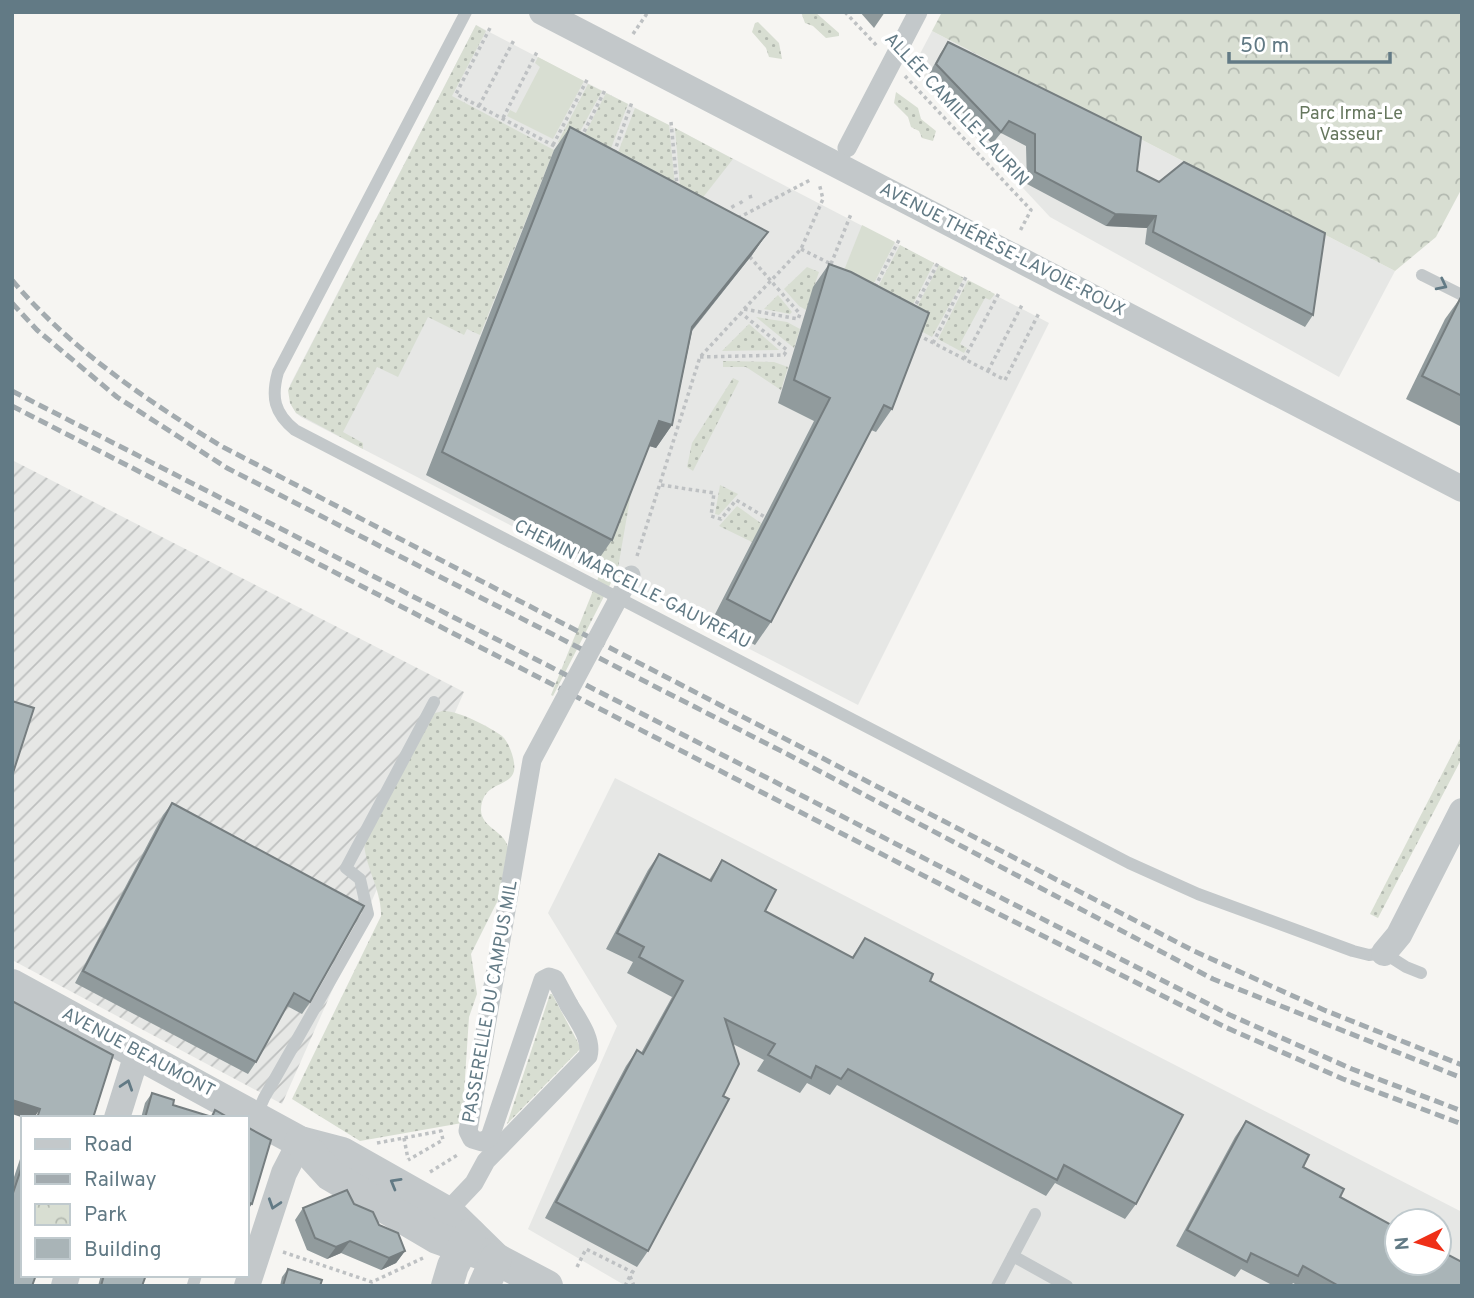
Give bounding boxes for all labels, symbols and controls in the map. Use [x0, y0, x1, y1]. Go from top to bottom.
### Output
scale bar [1229, 21, 1390, 65]
street label: ALLÉE CAMILLE-LAURIN [879, 27, 1035, 192]
text: 50 m [1240, 33, 1289, 60]
park label: Parc Irma-Le Vasseur [1299, 103, 1403, 147]
street label: AVENUE THÉRÈSE-LAVOIE-ROUX [875, 176, 1130, 322]
one-way arrow [1435, 277, 1447, 291]
street label: CHEMIN MARCELLE-GAUVREAU [510, 515, 754, 655]
street label: PASSERELLE DU CAMPUS MIL [458, 879, 524, 1125]
street label: AVENUE BEAUMONT [58, 1003, 218, 1103]
one-way arrow [119, 1079, 133, 1091]
legend [21, 1116, 248, 1277]
text: Road [84, 1132, 133, 1159]
text: Railway [84, 1167, 157, 1194]
one-way arrow [389, 1178, 402, 1191]
one-way arrow [267, 1198, 282, 1210]
text: Park [84, 1202, 127, 1229]
north arrow [1383, 1207, 1453, 1277]
text: N [1391, 1235, 1416, 1251]
text: Building [84, 1237, 162, 1264]

